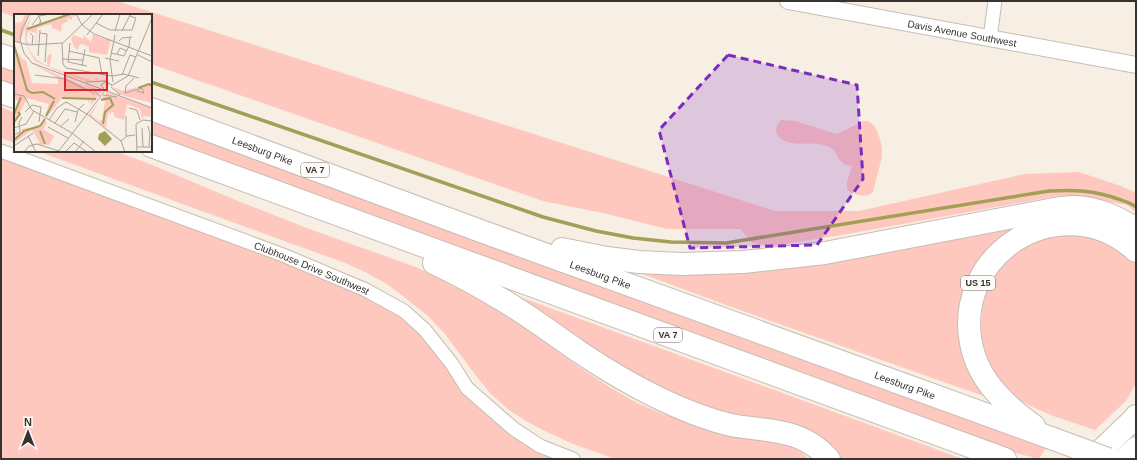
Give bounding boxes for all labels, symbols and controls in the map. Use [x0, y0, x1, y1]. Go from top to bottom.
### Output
inset map [14, 14, 152, 152]
street label: Davis Avenue Southwest [907, 18, 1018, 49]
street label: Leesburg Pike [231, 135, 295, 167]
road number: VA 7 [301, 163, 329, 177]
street label: Clubhouse Drive Southwest [252, 240, 371, 297]
street label: Leesburg Pike [568, 259, 633, 291]
road number: US 15 [961, 276, 995, 290]
road number: VA 7 [654, 328, 682, 342]
street label: Leesburg Pike [873, 369, 937, 402]
north arrow [8, 412, 48, 452]
text: N [24, 416, 32, 428]

